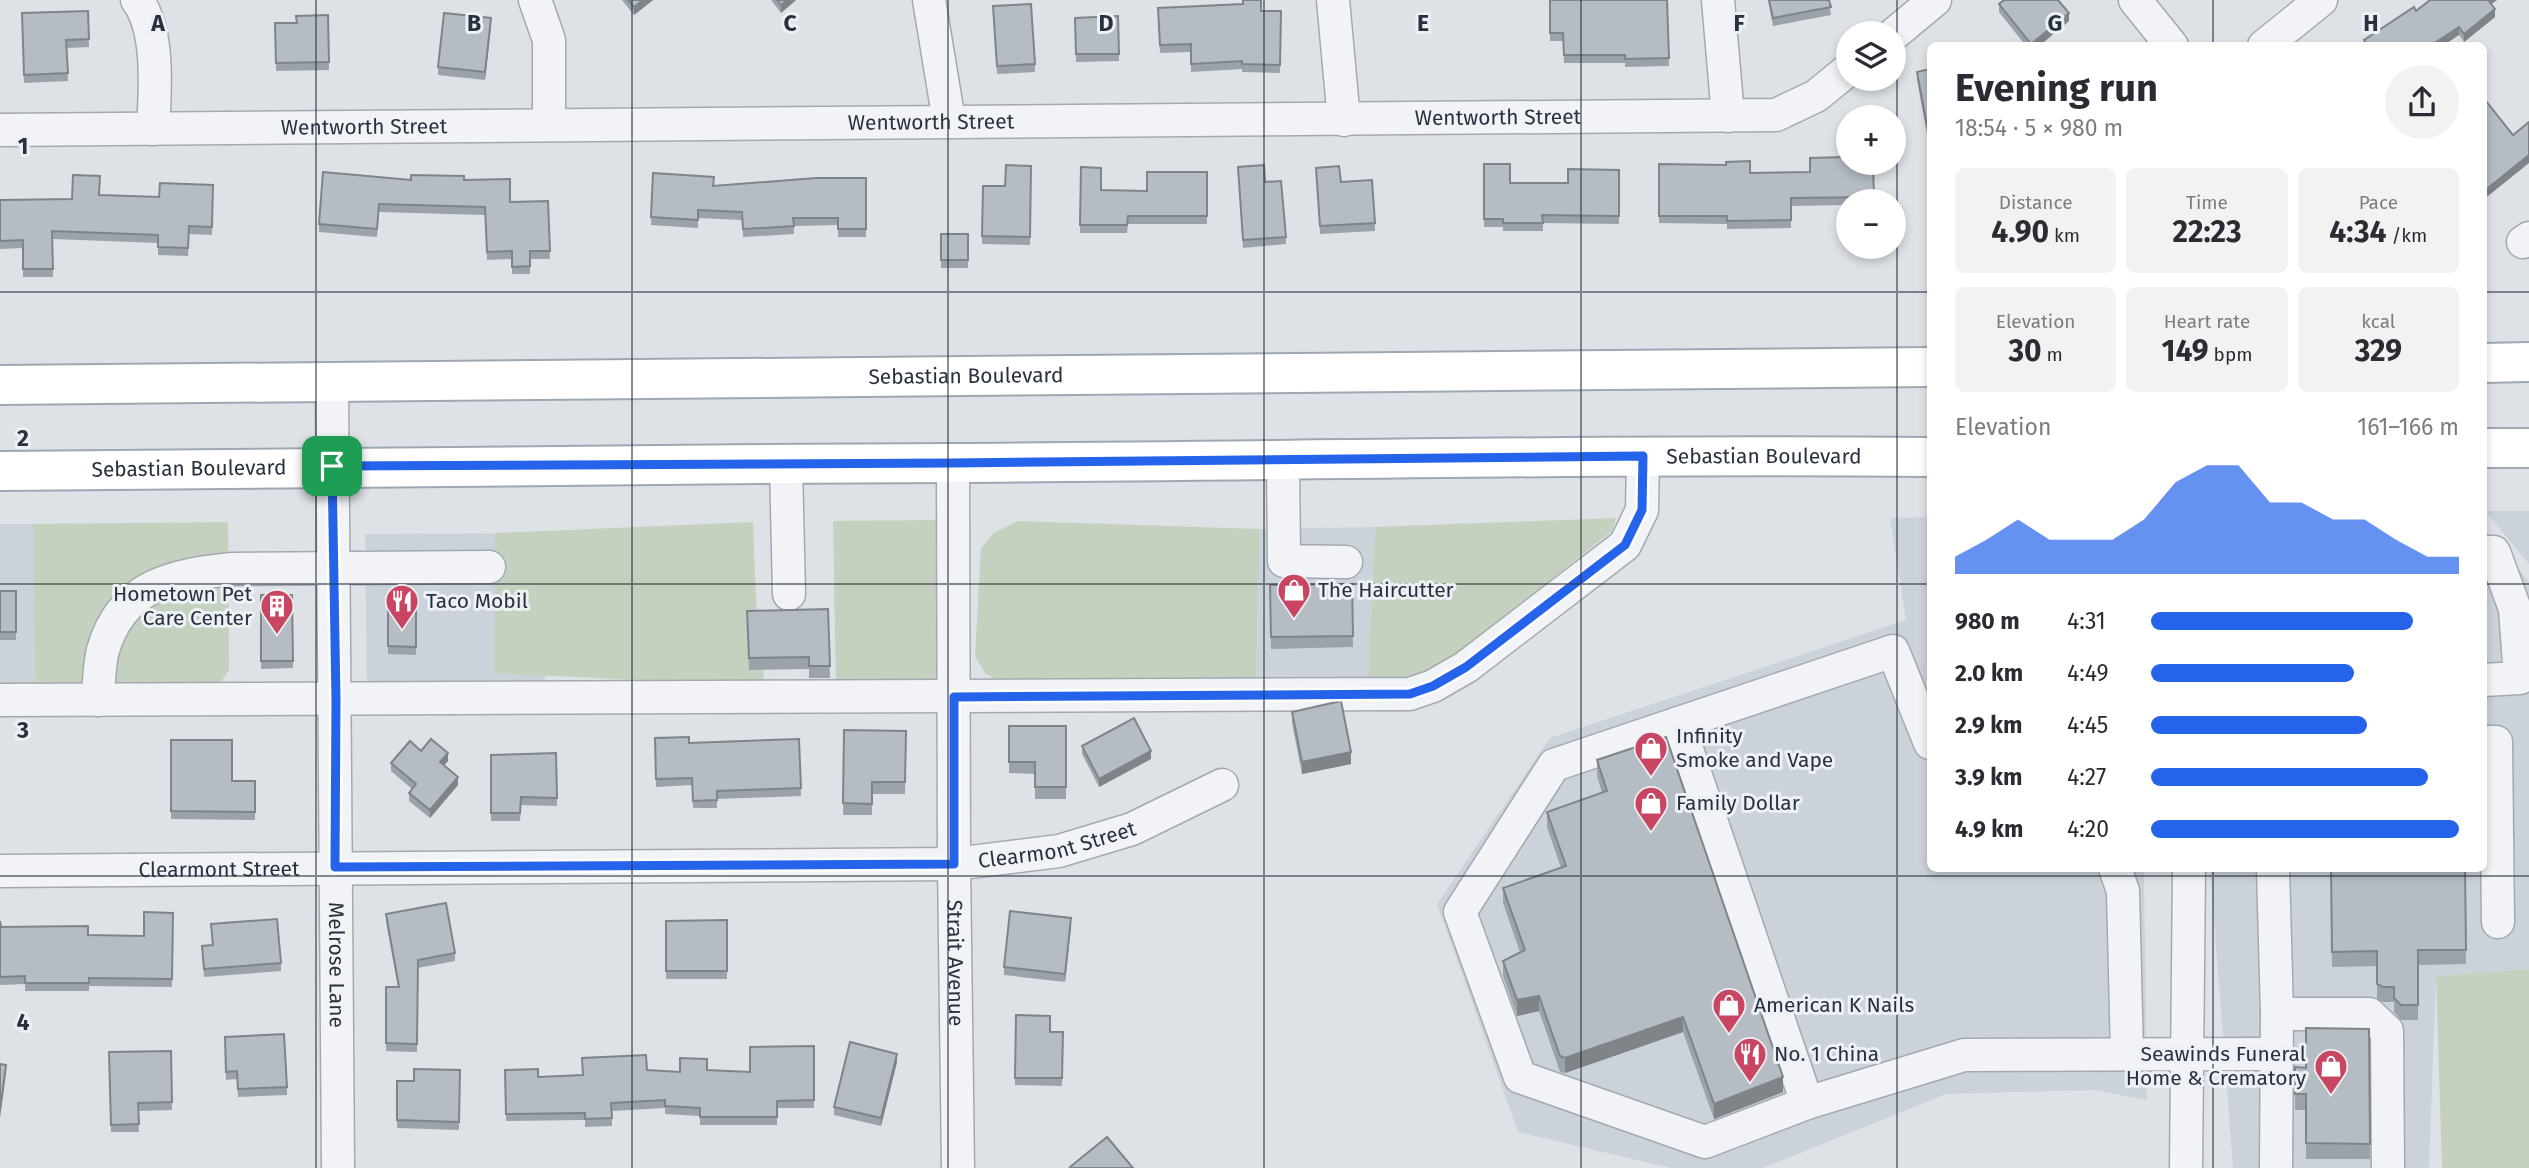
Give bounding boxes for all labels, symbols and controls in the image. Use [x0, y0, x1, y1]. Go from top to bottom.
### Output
text: A [150, 9, 165, 37]
text: B [467, 9, 481, 37]
text: C [783, 9, 797, 37]
text: D [1099, 9, 1114, 37]
text: E [1417, 9, 1429, 37]
text: F [1733, 9, 1745, 37]
text: G [2048, 9, 2062, 37]
text: H [2363, 9, 2379, 37]
map controls [1836, 21, 1906, 259]
button: layers [1836, 21, 1906, 91]
text: Evening run [1955, 65, 2158, 111]
button: share [2385, 65, 2459, 139]
street label: Wentworth Street [1415, 104, 1582, 131]
button: + [1836, 105, 1906, 175]
street label: Wentworth Street [848, 108, 1015, 136]
street label: Wentworth Street [281, 113, 448, 141]
text: 18:54 · 5 × 980 m [1955, 114, 2123, 142]
text: 1 [18, 132, 28, 160]
button: − [1836, 189, 1906, 259]
text: Distance [1999, 191, 2073, 214]
text: Time [2186, 191, 2228, 214]
text: Pace [2359, 191, 2398, 214]
text: 4.90 [1991, 214, 2049, 250]
text: 22:23 [2172, 214, 2242, 250]
text: 4:34 [2329, 214, 2386, 250]
text: km [2049, 224, 2080, 247]
text: /km [2386, 224, 2427, 247]
text: Elevation [1996, 310, 2075, 333]
text: Heart rate [2164, 310, 2250, 333]
text: kcal [2361, 310, 2395, 333]
text: 30 [2008, 333, 2042, 369]
text: 149 [2162, 333, 2209, 369]
text: 329 [2355, 333, 2402, 369]
text: m [2042, 343, 2063, 366]
text: bpm [2209, 343, 2252, 366]
street label: Sebastian Boulevard [868, 362, 1064, 390]
text: Elevation [1955, 413, 2051, 441]
text: 161–166 m [2357, 413, 2459, 441]
text: 2 [17, 424, 29, 452]
pin [302, 436, 362, 496]
street label: Sebastian Boulevard [1666, 443, 1862, 470]
icon: arrive [313, 447, 351, 485]
street label: Sebastian Boulevard [91, 454, 287, 483]
shop icon: The Haircutter [1275, 571, 1313, 620]
place label: The Haircutter [1318, 577, 1454, 603]
place label: Hometown Pet Care Center [113, 581, 252, 631]
restaurant icon: Taco Mobil [383, 582, 421, 631]
building icon: Hometown Pet Care Center [258, 587, 296, 636]
place label: Taco Mobil [426, 588, 528, 614]
text: 980 m [1955, 607, 2020, 635]
text: 4:31 [2067, 607, 2106, 635]
text: 2.0 km [1955, 659, 2023, 687]
text: 4:49 [2067, 659, 2109, 687]
text: 2.9 km [1955, 711, 2022, 739]
text: 4:45 [2067, 711, 2108, 739]
text: 3 [16, 716, 29, 744]
place label: Infinity Smoke and Vape [1676, 723, 1833, 773]
shop icon: Infinity Smoke and Vape [1632, 729, 1670, 778]
text: 3.9 km [1955, 763, 2022, 791]
text: 4:27 [2067, 763, 2106, 791]
shop icon: Family Dollar [1632, 784, 1670, 833]
place label: Family Dollar [1676, 790, 1800, 816]
street label: Clearmont Street [977, 815, 1140, 874]
text: 4.9 km [1955, 815, 2023, 843]
text: 4:20 [2067, 815, 2109, 843]
street label: Clearmont Street [138, 856, 300, 883]
street label: Strait Avenue [941, 899, 969, 1027]
street label: Melrose Lane [323, 902, 350, 1028]
shop icon: American K Nails [1710, 986, 1748, 1035]
place label: American K Nails [1754, 992, 1914, 1018]
text: 4 [17, 1008, 30, 1036]
restaurant icon: No. 1 China [1731, 1035, 1769, 1084]
place label: No. 1 China [1774, 1041, 1879, 1067]
place label: Seawinds Funeral Home & Crematory [2126, 1041, 2307, 1091]
shop icon: Seawinds Funeral Home & Crematory [2312, 1047, 2350, 1096]

